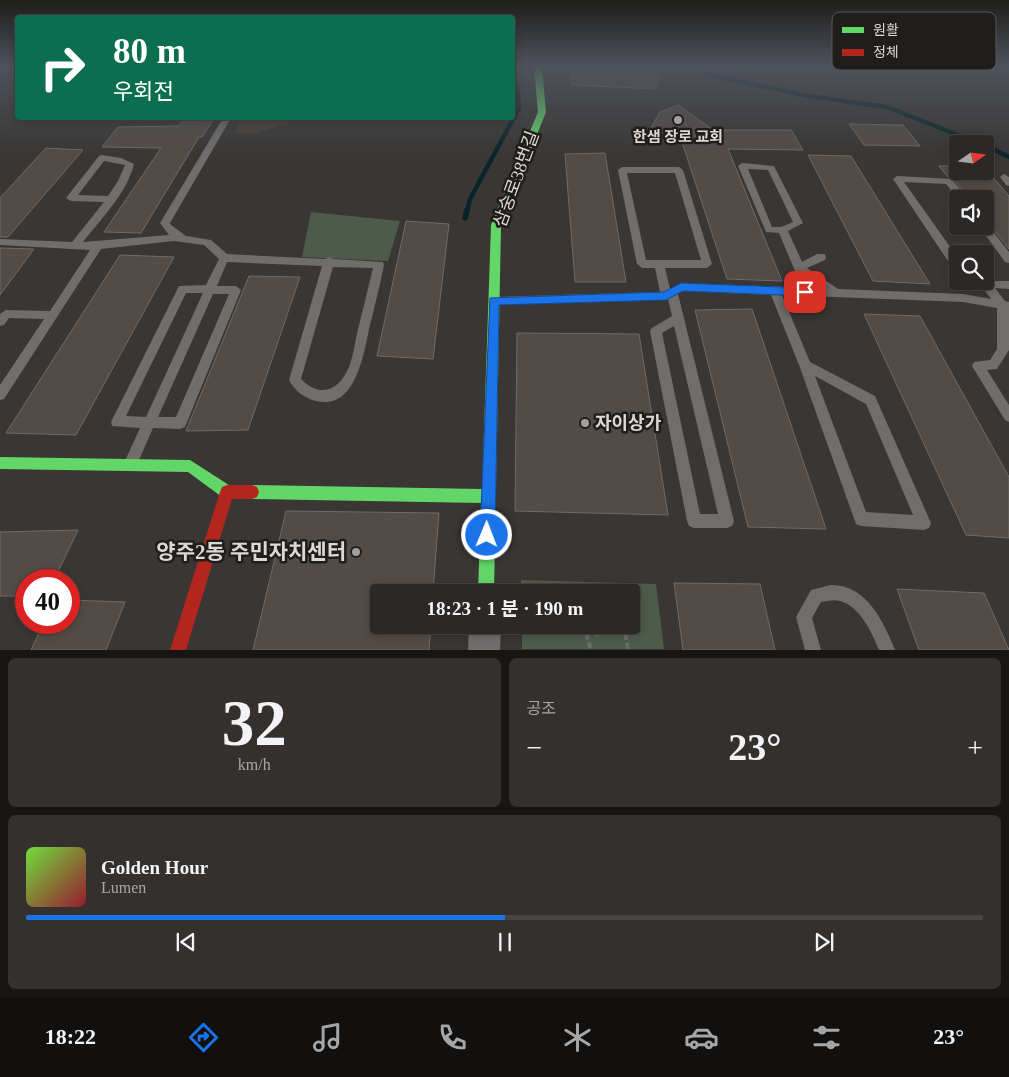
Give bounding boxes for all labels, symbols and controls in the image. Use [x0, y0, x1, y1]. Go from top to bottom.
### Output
legend [832, 12, 996, 70]
text: 원활 [873, 23, 899, 38]
text: 80 m [113, 32, 186, 71]
icon: right [30, 35, 95, 100]
text: 정체 [873, 45, 899, 60]
text: 우회전 [113, 79, 174, 104]
marker: 한샘 장로 교회 [672, 114, 684, 126]
street label: 삼숭로38번길 [489, 128, 543, 230]
place label: 한샘 장로 교회 [633, 129, 723, 145]
north arrow [949, 135, 994, 180]
map controls [949, 135, 994, 290]
button: sound [949, 190, 994, 235]
button: search [949, 245, 994, 290]
pin [784, 271, 826, 313]
icon: arrive [791, 278, 819, 306]
place label: 자이상가 [595, 413, 662, 433]
marker: 자이상가 [579, 417, 591, 429]
position arrow [460, 508, 512, 560]
place label: 양주2동 주민자치센터 [156, 540, 346, 564]
marker: 양주2동 주민자치센터 [350, 546, 362, 558]
speed limit sign: 40 [15, 569, 80, 634]
text: 18:23 · 1 분 · 190 m [427, 598, 583, 619]
text: 32 [222, 687, 287, 759]
text: 공조 [527, 700, 556, 717]
text: 23° [728, 726, 781, 768]
text: − [527, 732, 542, 763]
text: + [967, 732, 983, 763]
text: km/h [238, 756, 271, 773]
text: Golden Hour [101, 857, 208, 878]
text: Lumen [101, 879, 146, 896]
icon: previous [172, 928, 200, 956]
icon: pause [491, 928, 519, 956]
icon: next [810, 928, 838, 956]
icon: directions [186, 1020, 221, 1055]
icon: music [310, 1020, 345, 1055]
icon: phone [435, 1020, 470, 1055]
icon: climate [560, 1020, 595, 1055]
icon: car [684, 1020, 719, 1055]
icon: filters [809, 1020, 844, 1055]
text: 18:22 [45, 1024, 96, 1049]
text: 23° [933, 1024, 964, 1049]

